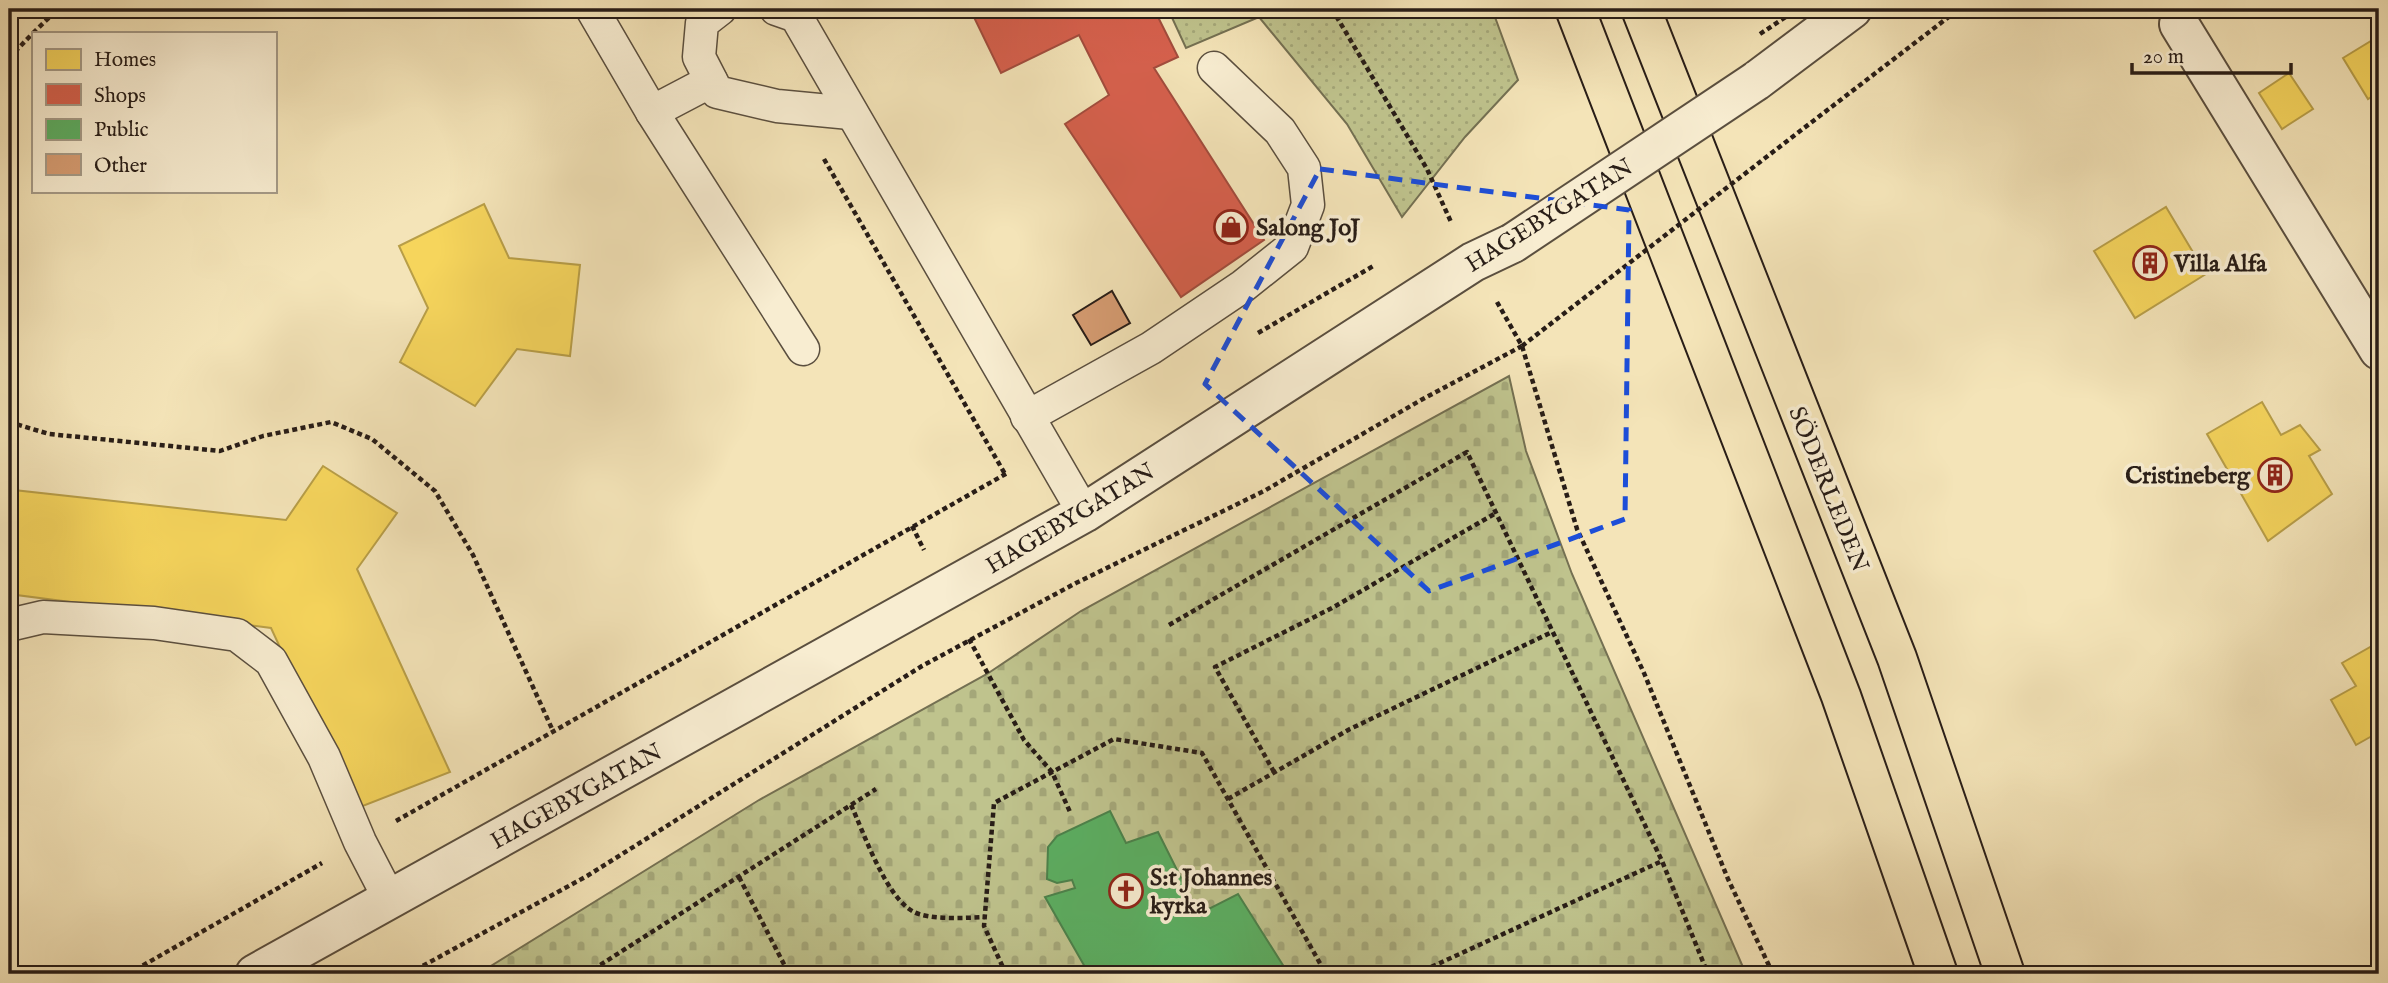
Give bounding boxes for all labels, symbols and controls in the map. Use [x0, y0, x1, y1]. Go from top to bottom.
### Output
legend [32, 32, 276, 192]
scale bar [2132, 32, 2292, 76]
text: 20 m [2143, 44, 2184, 71]
text: Homes [94, 47, 156, 74]
text: Shops [94, 83, 146, 110]
text: Public [94, 117, 148, 144]
street label: HAGEBYGATAN [1460, 152, 1640, 280]
text: Other [94, 153, 147, 180]
shop icon: Salong JoJ [1212, 208, 1250, 246]
place label: Salong JoJ [1256, 213, 1360, 244]
building icon: Villa Alfa [2131, 244, 2169, 282]
place label: Villa Alfa [2173, 249, 2267, 280]
street label: SÖDERLEDEN [1780, 402, 1875, 577]
street label: HAGEBYGATAN [981, 456, 1161, 582]
building icon: Cristineberg [2256, 456, 2294, 494]
place label: Cristineberg [2125, 461, 2251, 492]
street label: HAGEBYGATAN [485, 737, 668, 857]
place label: S:t Johannes kyrka [1149, 863, 1273, 922]
church icon: S:t Johannes kyrka [1107, 872, 1145, 910]

